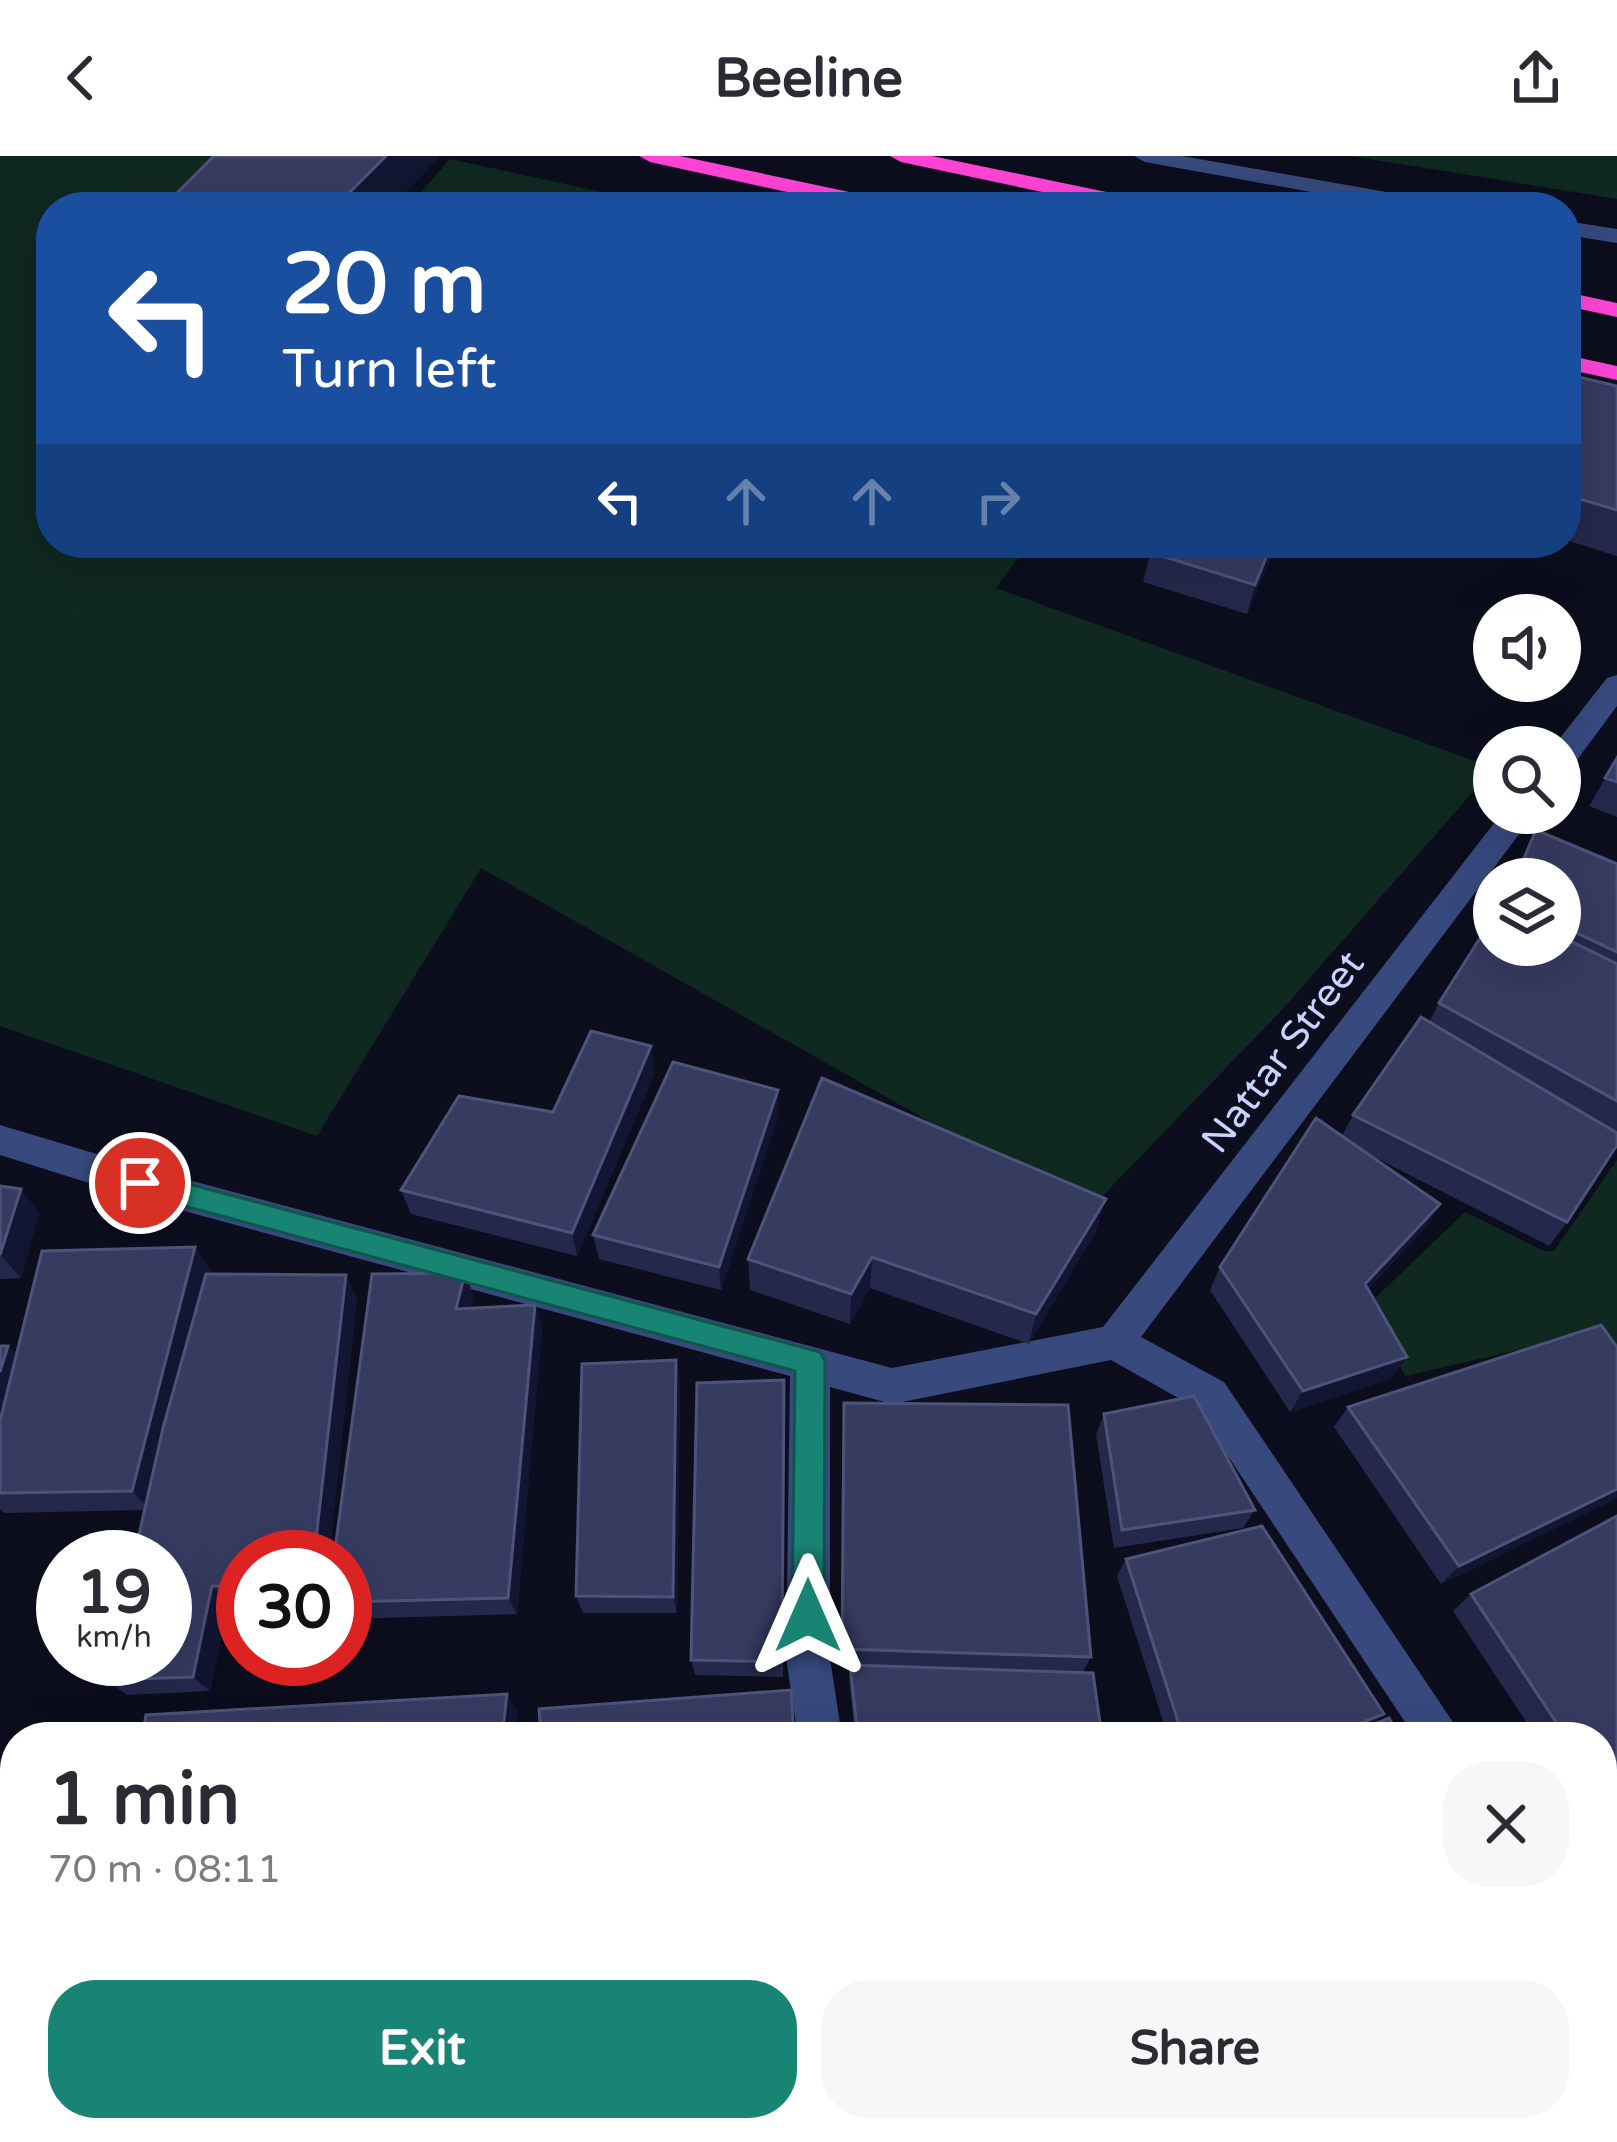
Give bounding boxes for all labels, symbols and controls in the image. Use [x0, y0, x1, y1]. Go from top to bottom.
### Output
icon: back [48, 45, 114, 111]
icon: share [1503, 45, 1569, 111]
text: Beeline [714, 46, 903, 111]
text: 20 m [282, 235, 486, 336]
icon: left [84, 240, 240, 396]
text: Turn left [282, 337, 497, 402]
icon: left [587, 468, 653, 534]
icon: ahead [713, 468, 779, 534]
icon: ahead [839, 468, 905, 534]
icon: right [965, 468, 1031, 534]
map controls [1473, 594, 1581, 966]
button: sound [1473, 594, 1581, 702]
button: search [1473, 726, 1581, 834]
button: layers [1473, 858, 1581, 966]
street label: Nattar Street [1192, 942, 1374, 1162]
pin [89, 1132, 191, 1234]
icon: arrive [107, 1150, 173, 1216]
speed limit sign: 30 [216, 1530, 372, 1686]
position arrow [745, 1553, 871, 1679]
text: 19 [76, 1557, 152, 1629]
text: km/h [76, 1619, 152, 1656]
text: 1 min [48, 1757, 240, 1844]
button: close [1443, 1761, 1569, 1887]
text: 70 m · 08:11 [48, 1846, 281, 1893]
button: Exit [48, 1980, 797, 2118]
button: Share [821, 1980, 1569, 2118]

